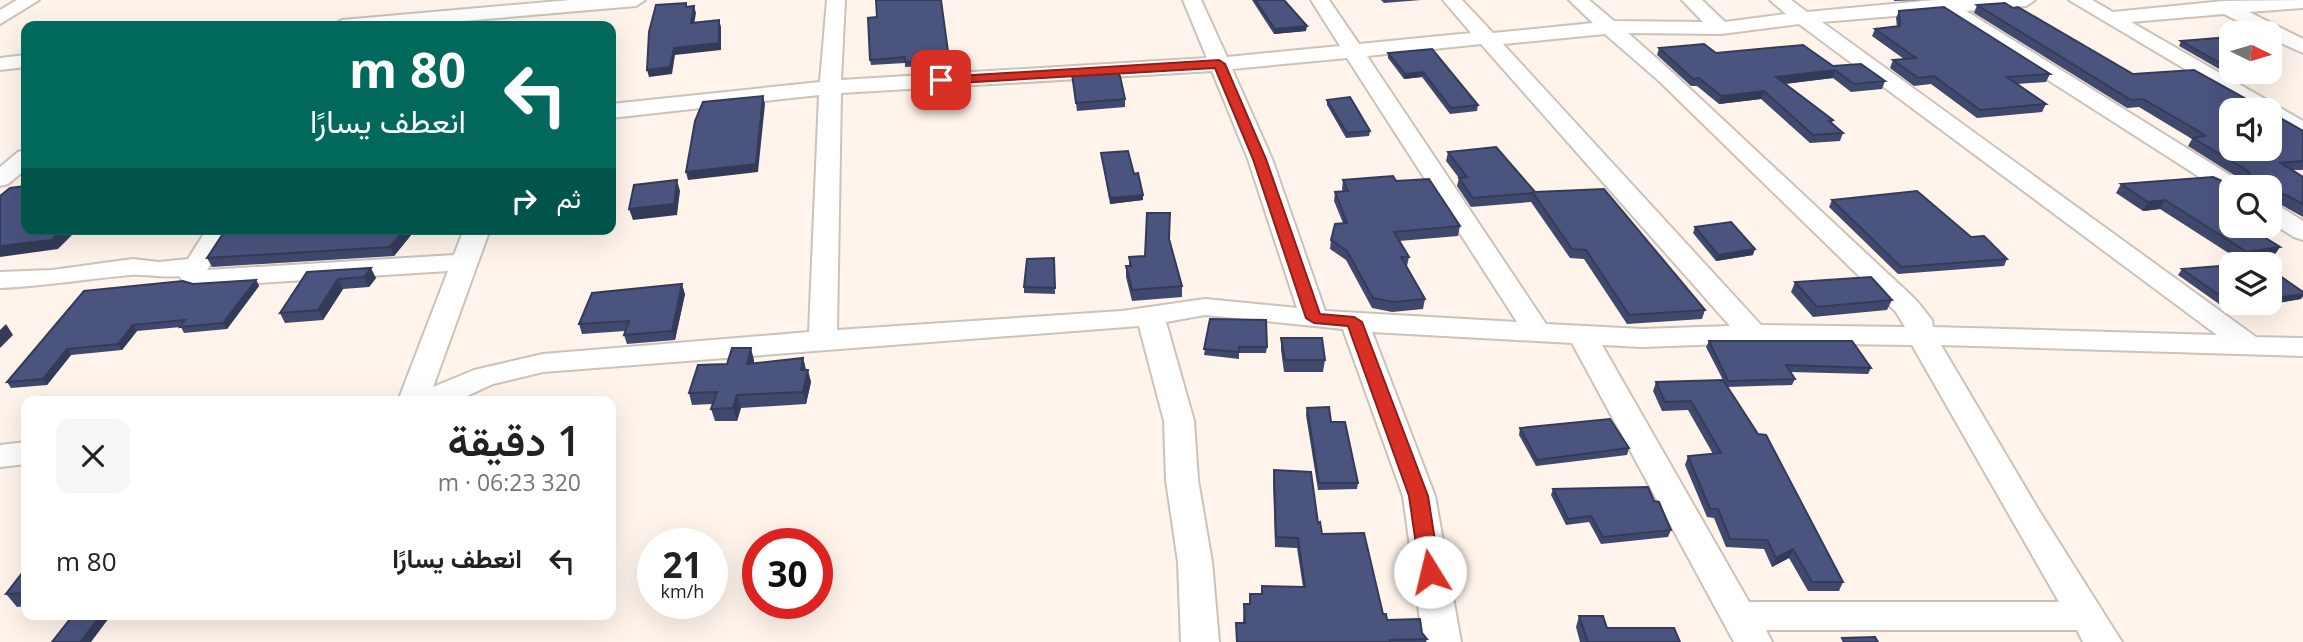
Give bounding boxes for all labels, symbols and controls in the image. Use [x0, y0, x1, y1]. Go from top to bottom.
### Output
north arrow [2219, 21, 2282, 84]
map controls [2219, 21, 2282, 315]
text: 80 m [349, 36, 466, 102]
icon: left [490, 49, 581, 140]
pin [911, 50, 971, 110]
icon: arrive [922, 61, 960, 99]
button: sound [2219, 98, 2282, 161]
text: انعطف يسارًا [310, 99, 466, 142]
button: search [2219, 175, 2282, 238]
text: ثم [557, 180, 581, 216]
icon: right [505, 182, 543, 220]
button: layers [2219, 252, 2282, 315]
text: 1 دقيقة [447, 411, 581, 468]
button: close [56, 419, 130, 493]
text: 320 m · 06:23 [438, 466, 581, 498]
speed limit sign: 30 [742, 528, 833, 619]
position arrow [1393, 535, 1467, 609]
text: انعطف يسارًا [392, 540, 522, 576]
text: 21 [662, 541, 703, 588]
icon: left [543, 542, 581, 580]
text: 80 m [56, 543, 117, 579]
text: km/h [661, 579, 704, 603]

